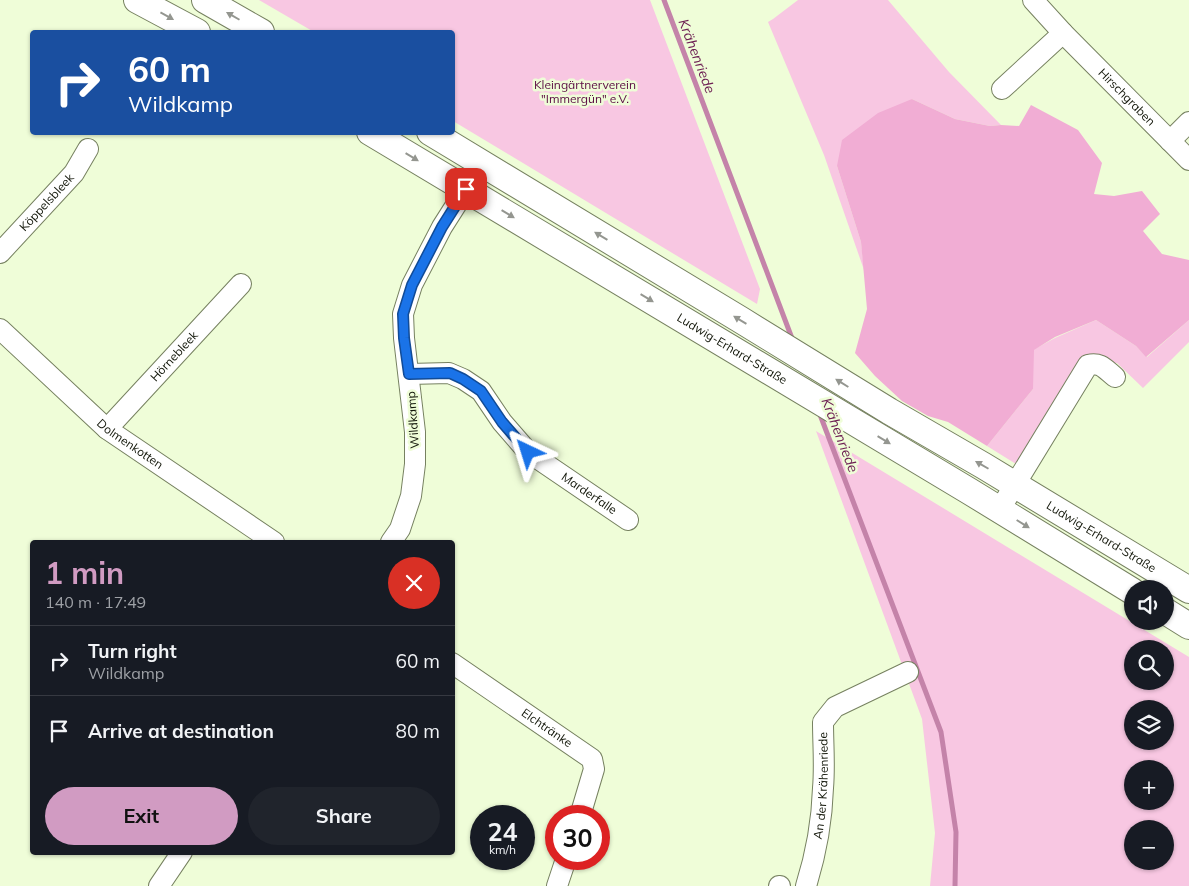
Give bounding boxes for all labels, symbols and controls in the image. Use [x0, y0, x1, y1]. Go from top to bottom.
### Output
one-way arrow [160, 12, 175, 20]
one-way arrow [227, 12, 240, 21]
water label: Krähenriede [675, 16, 720, 96]
text: 60 m [128, 47, 211, 91]
icon: right [45, 50, 110, 115]
street label: Hirschgraben [1095, 65, 1159, 129]
park label: Kleingärtnerverein "Immergün" e.V. [534, 77, 636, 106]
text: Wildkamp [128, 90, 233, 118]
one-way arrow [405, 153, 418, 162]
pin [445, 168, 487, 210]
street label: Köppelsbleek [16, 169, 77, 234]
icon: arrive [452, 175, 480, 203]
one-way arrow [501, 210, 514, 219]
one-way arrow [595, 231, 608, 240]
one-way arrow [641, 293, 654, 302]
street label: Ludwig-Erhard-Straße [674, 310, 790, 387]
one-way arrow [734, 315, 747, 324]
street label: Hörnebleek [147, 327, 201, 384]
one-way arrow [836, 378, 849, 387]
street label: Wildkamp [403, 391, 422, 449]
water label: Krähenriede [818, 395, 863, 475]
street label: Dolmenkotten [94, 416, 166, 472]
position arrow [501, 425, 553, 477]
one-way arrow [878, 435, 891, 444]
one-way arrow [976, 461, 989, 470]
street label: Marderfalle [559, 469, 620, 517]
street label: Ludwig-Erhard-Straße [1044, 498, 1159, 575]
one-way arrow [1017, 519, 1030, 528]
text: 1 min [45, 554, 124, 592]
button: close [388, 557, 440, 609]
map controls [1124, 580, 1174, 870]
button: sound [1124, 580, 1174, 630]
text: 140 m · 17:49 [45, 592, 146, 612]
text: Turn right [88, 639, 177, 663]
button: search [1124, 640, 1174, 690]
icon: right [45, 647, 73, 675]
text: 60 m [396, 649, 440, 673]
text: Wildkamp [88, 663, 164, 683]
button: layers [1124, 700, 1174, 750]
street label: Elchtränke [519, 705, 575, 750]
icon: arrive [45, 717, 73, 745]
text: Arrive at destination [88, 719, 274, 743]
text: 80 m [396, 719, 440, 743]
street label: An der Krähenriede [810, 732, 831, 840]
button: + [1124, 760, 1174, 810]
button: Exit [45, 787, 238, 845]
button: Share [248, 787, 440, 845]
speed limit sign: 30 [545, 805, 610, 870]
text: 24 [487, 816, 518, 847]
button: − [1124, 820, 1174, 870]
text: km/h [489, 842, 516, 857]

